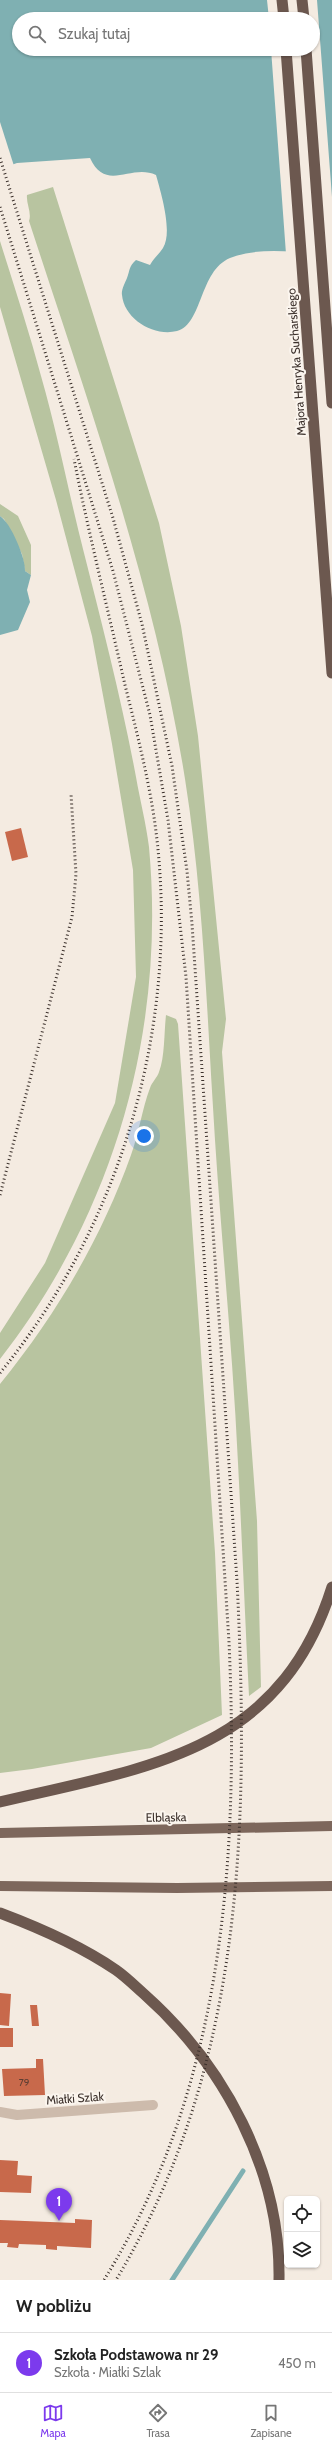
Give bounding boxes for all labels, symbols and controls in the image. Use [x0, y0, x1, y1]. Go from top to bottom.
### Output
search box [12, 12, 320, 56]
icon: search [26, 23, 48, 45]
text: Szukaj tutaj [58, 25, 130, 43]
street label: Majora Henryka Sucharskiego [283, 287, 309, 436]
your location [134, 1126, 154, 1146]
street label: Elbląska [145, 1809, 187, 1825]
house number: 79 [19, 2076, 30, 2089]
street label: Miałki Szlak [46, 2088, 105, 2108]
pin: 1 [46, 2188, 72, 2221]
map controls [284, 2196, 320, 2268]
button: locate [284, 2196, 320, 2232]
button: layers [284, 2232, 320, 2268]
text: W pobliżu [16, 2296, 91, 2316]
text: Szkoła Podstawowa nr 29 [54, 2346, 218, 2364]
text: 1 [27, 2355, 31, 2371]
text: 450 m [278, 2355, 316, 2371]
text: Szkoła · Miałki Szlak [54, 2364, 161, 2380]
tab: Mapa [40, 2402, 66, 2440]
tab: Trasa [146, 2402, 170, 2440]
tab: Zapisane [250, 2402, 292, 2440]

